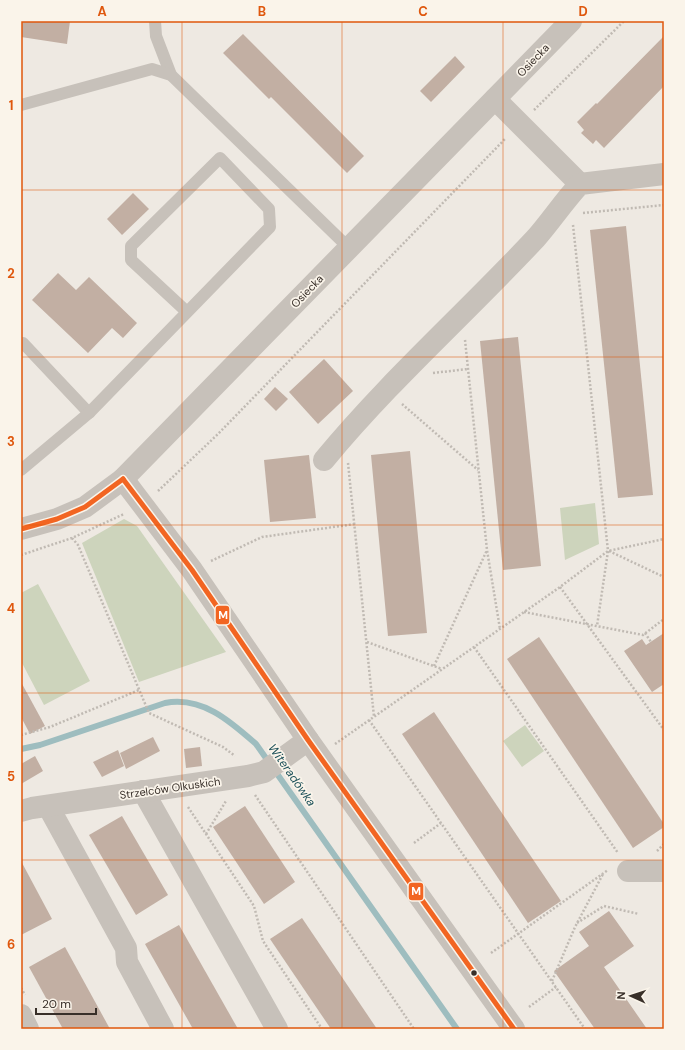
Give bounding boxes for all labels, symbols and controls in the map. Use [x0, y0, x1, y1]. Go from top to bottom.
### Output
text: A [97, 3, 107, 20]
text: B [258, 3, 266, 20]
text: C [418, 3, 428, 20]
text: D [578, 3, 588, 20]
street label: Osiecka [514, 40, 552, 80]
text: 1 [9, 97, 13, 114]
text: 2 [7, 265, 15, 282]
street label: Osiecka [288, 271, 326, 311]
text: 3 [7, 433, 15, 450]
text: 4 [7, 600, 15, 617]
line badge: M [215, 605, 230, 625]
text: M [218, 608, 228, 622]
water label: Witeradówka [265, 741, 320, 810]
text: 5 [7, 768, 15, 785]
street label: Strzelców Olkuskich [119, 774, 221, 802]
line badge: M [408, 882, 424, 901]
text: M [411, 884, 421, 898]
text: 6 [7, 936, 15, 953]
unlabelled marker [469, 968, 479, 978]
north arrow [611, 976, 651, 1016]
scale bar [36, 990, 96, 1016]
text: N [614, 991, 628, 1000]
text: 20 m [42, 996, 71, 1012]

